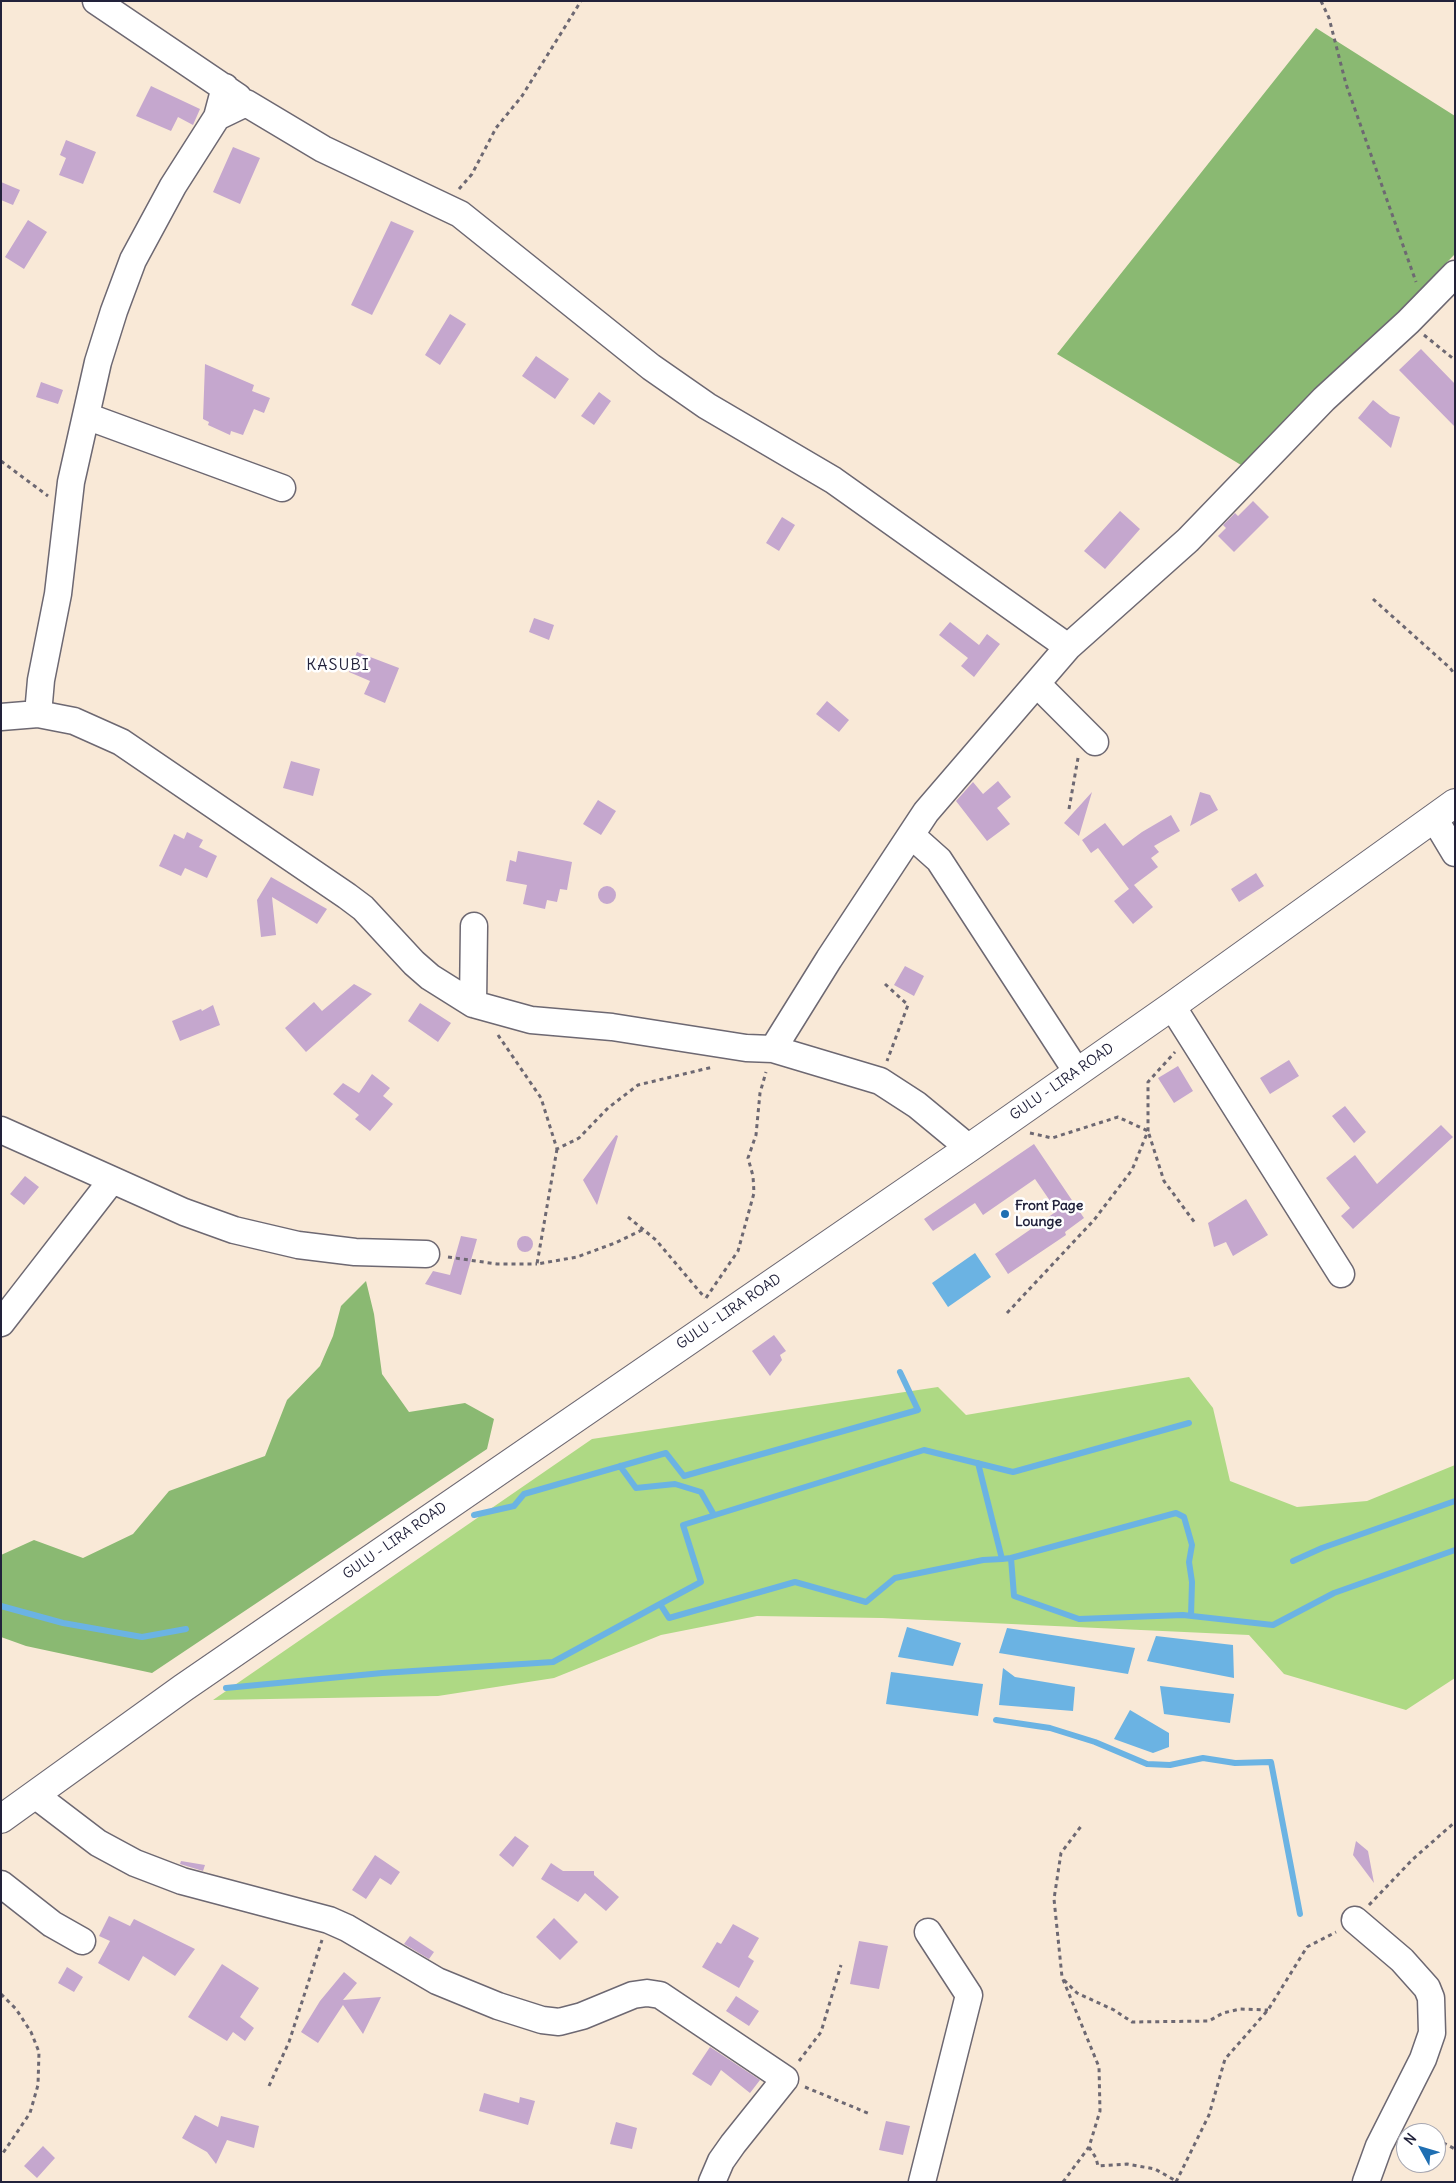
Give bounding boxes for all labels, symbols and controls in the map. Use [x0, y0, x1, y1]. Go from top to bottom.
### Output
district label: KASUBI [306, 655, 370, 675]
street label: GULU - LIRA ROAD [1007, 1040, 1117, 1124]
place label: Front Page Lounge [1015, 1198, 1083, 1230]
marker: Front Page Lounge [999, 1208, 1011, 1220]
street label: GULU - LIRA ROAD [673, 1271, 785, 1353]
street label: GULU - LIRA ROAD [340, 1499, 450, 1583]
north arrow [1396, 2123, 1446, 2173]
text: N [1400, 2130, 1420, 2149]

